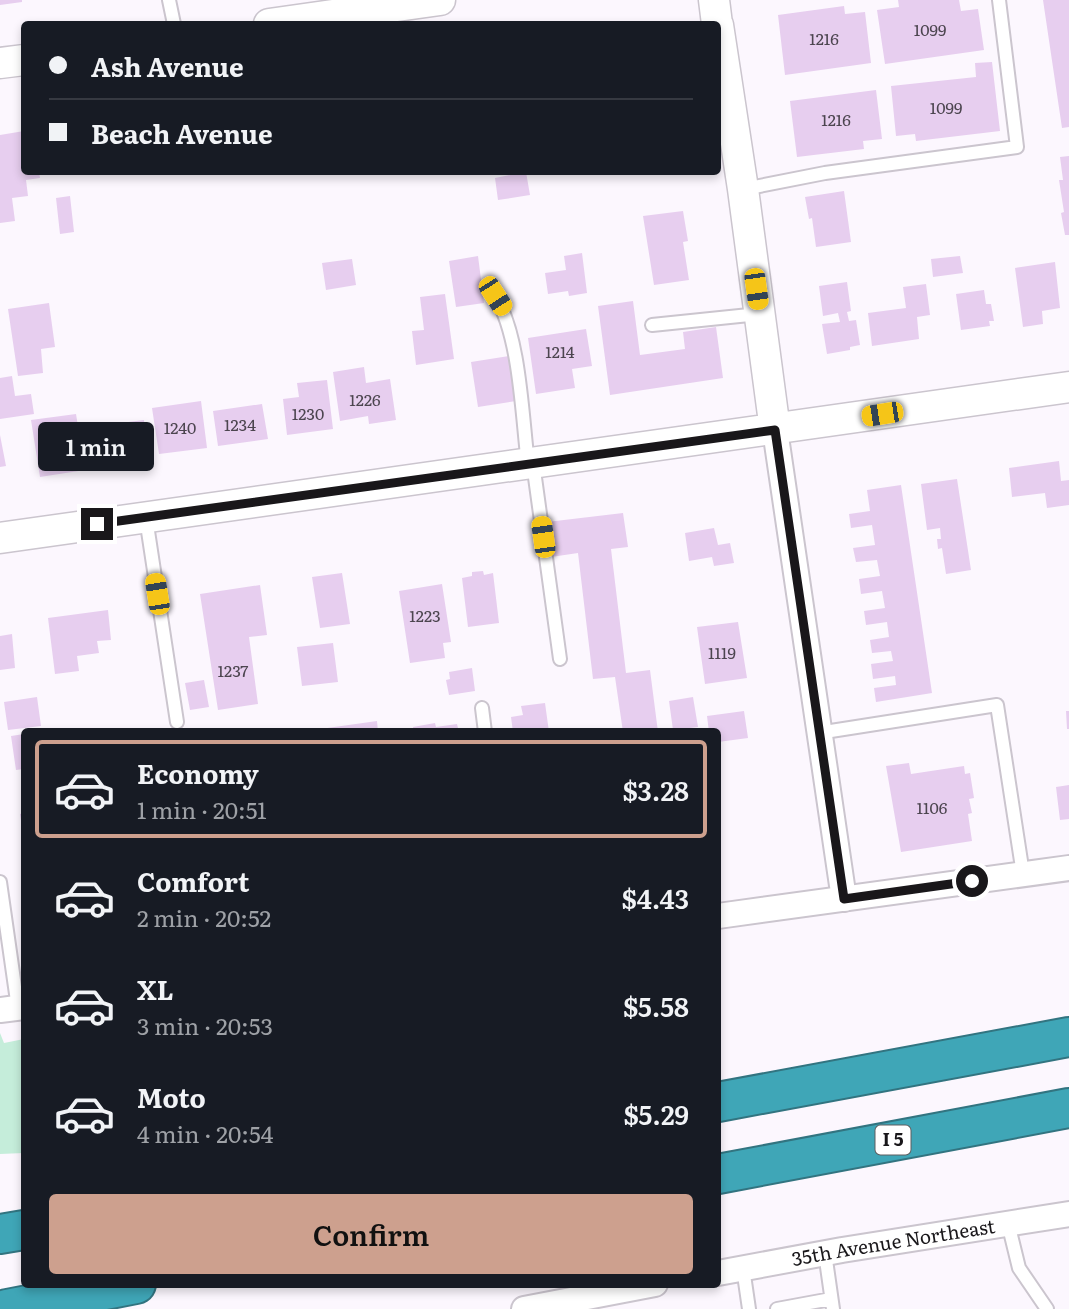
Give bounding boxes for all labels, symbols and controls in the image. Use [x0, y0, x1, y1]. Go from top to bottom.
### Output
house number: 1099 [914, 17, 946, 41]
house number: 1216 [809, 26, 839, 50]
text: Ash Avenue [91, 46, 244, 85]
house number: 1099 [930, 95, 962, 119]
house number: 1216 [821, 107, 851, 131]
text: Beach Avenue [91, 113, 273, 152]
car [743, 267, 770, 311]
car [475, 273, 516, 319]
house number: 1214 [545, 339, 575, 363]
house number: 1226 [349, 387, 381, 411]
car [860, 400, 905, 428]
house number: 1230 [292, 401, 324, 425]
house number: 1234 [224, 412, 256, 436]
house number: 1240 [164, 415, 196, 439]
callout: 1 min [39, 422, 155, 472]
text: 1 min [66, 429, 126, 463]
route end [81, 508, 113, 540]
car [530, 515, 557, 559]
car [144, 572, 171, 616]
house number: 1223 [409, 603, 441, 627]
house number: 1119 [708, 640, 736, 664]
house number: 1237 [218, 658, 248, 682]
text: Economy [137, 753, 259, 792]
icon: car [53, 758, 116, 821]
text: $3.28 [622, 770, 689, 809]
text: 1 min · 20:51 [137, 792, 267, 826]
house number: 1106 [917, 795, 948, 819]
text: Comfort [137, 861, 249, 900]
route start [956, 865, 988, 897]
icon: car [53, 866, 116, 929]
text: $4.43 [622, 878, 689, 917]
text: 2 min · 20:52 [137, 900, 271, 934]
text: XL [137, 969, 174, 1008]
icon: car [53, 974, 116, 1037]
text: $5.58 [623, 986, 689, 1025]
text: 3 min · 20:53 [137, 1008, 273, 1042]
text: Moto [137, 1077, 206, 1116]
icon: car [53, 1082, 116, 1145]
text: $5.29 [623, 1094, 689, 1133]
text: 4 min · 20:54 [137, 1116, 273, 1150]
road number: I 5 [876, 1126, 910, 1154]
button: Confirm [49, 1194, 693, 1274]
street label: 35th Avenue Northeast [789, 1211, 997, 1272]

